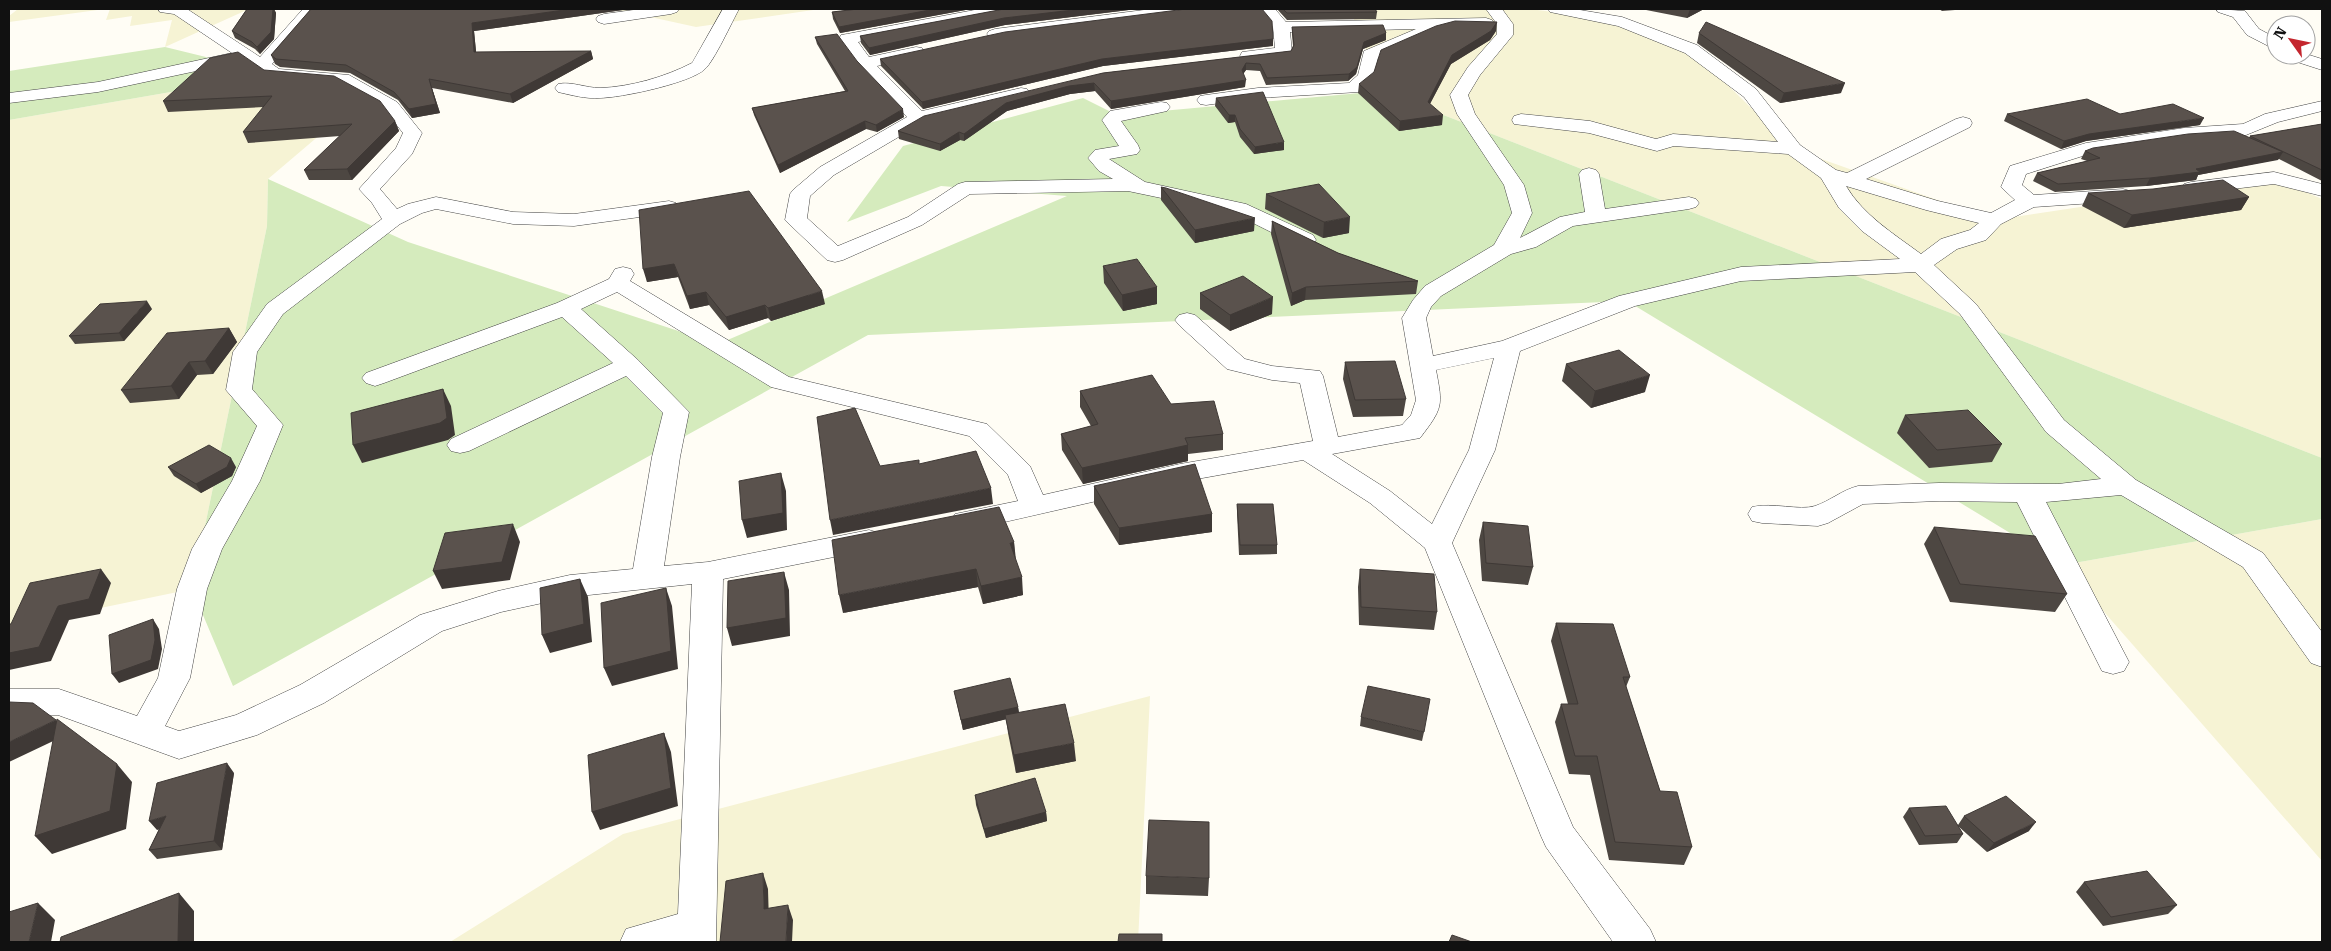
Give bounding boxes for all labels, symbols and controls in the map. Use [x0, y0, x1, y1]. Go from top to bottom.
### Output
north arrow [2266, 15, 2316, 65]
text: N [2270, 24, 2290, 42]

